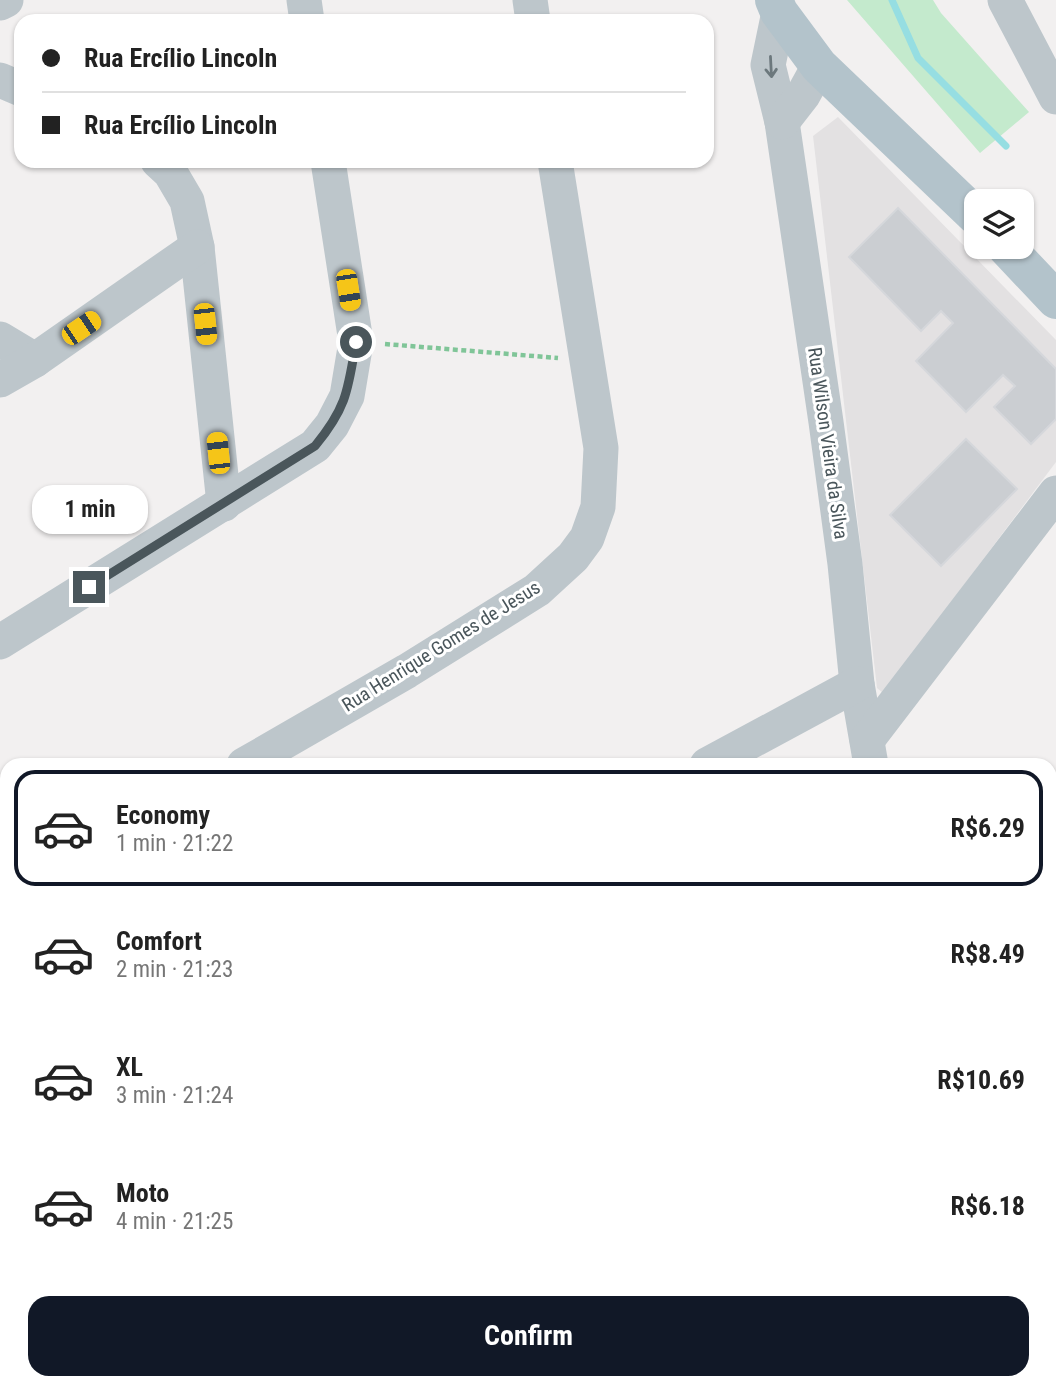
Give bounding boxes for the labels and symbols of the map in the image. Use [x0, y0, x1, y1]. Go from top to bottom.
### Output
one-way arrow [765, 55, 778, 78]
car [335, 268, 362, 312]
car [193, 302, 218, 346]
car [58, 308, 105, 348]
route start [340, 326, 372, 358]
street label: Rua Wilson Vieira da Silva [803, 346, 853, 540]
car [206, 431, 231, 475]
callout: 1 min [31, 486, 147, 534]
route end [73, 571, 105, 603]
street label: Rua Henrique Gomes de Jesus [338, 576, 544, 716]

